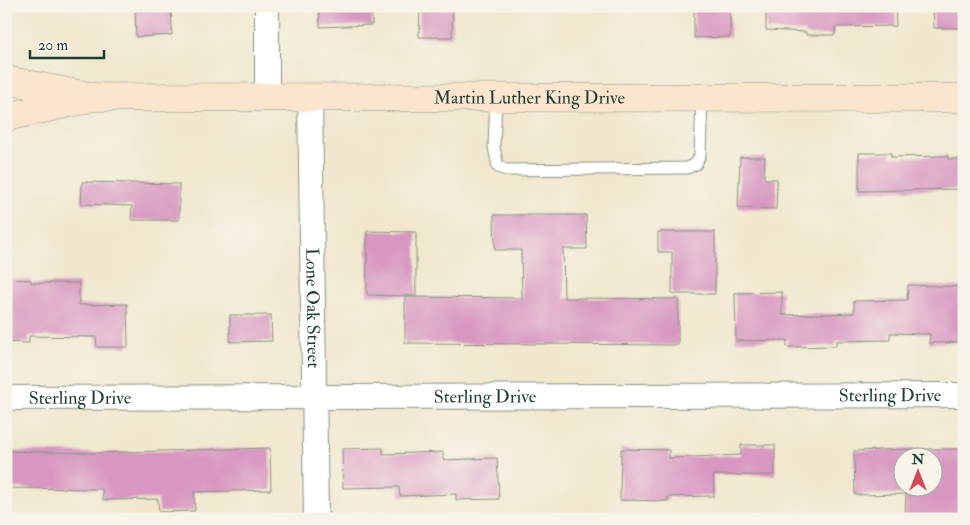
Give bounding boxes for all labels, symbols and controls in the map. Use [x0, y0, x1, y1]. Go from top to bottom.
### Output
scale bar [30, 28, 104, 60]
text: 20 m [38, 36, 68, 55]
street label: Martin Luther King Drive [434, 86, 626, 110]
street label: Lone Oak Street [300, 248, 325, 368]
street label: Sterling Drive [839, 384, 942, 407]
street label: Sterling Drive [434, 385, 537, 409]
street label: Sterling Drive [29, 387, 132, 410]
north arrow [892, 448, 942, 498]
text: N [911, 451, 925, 468]

